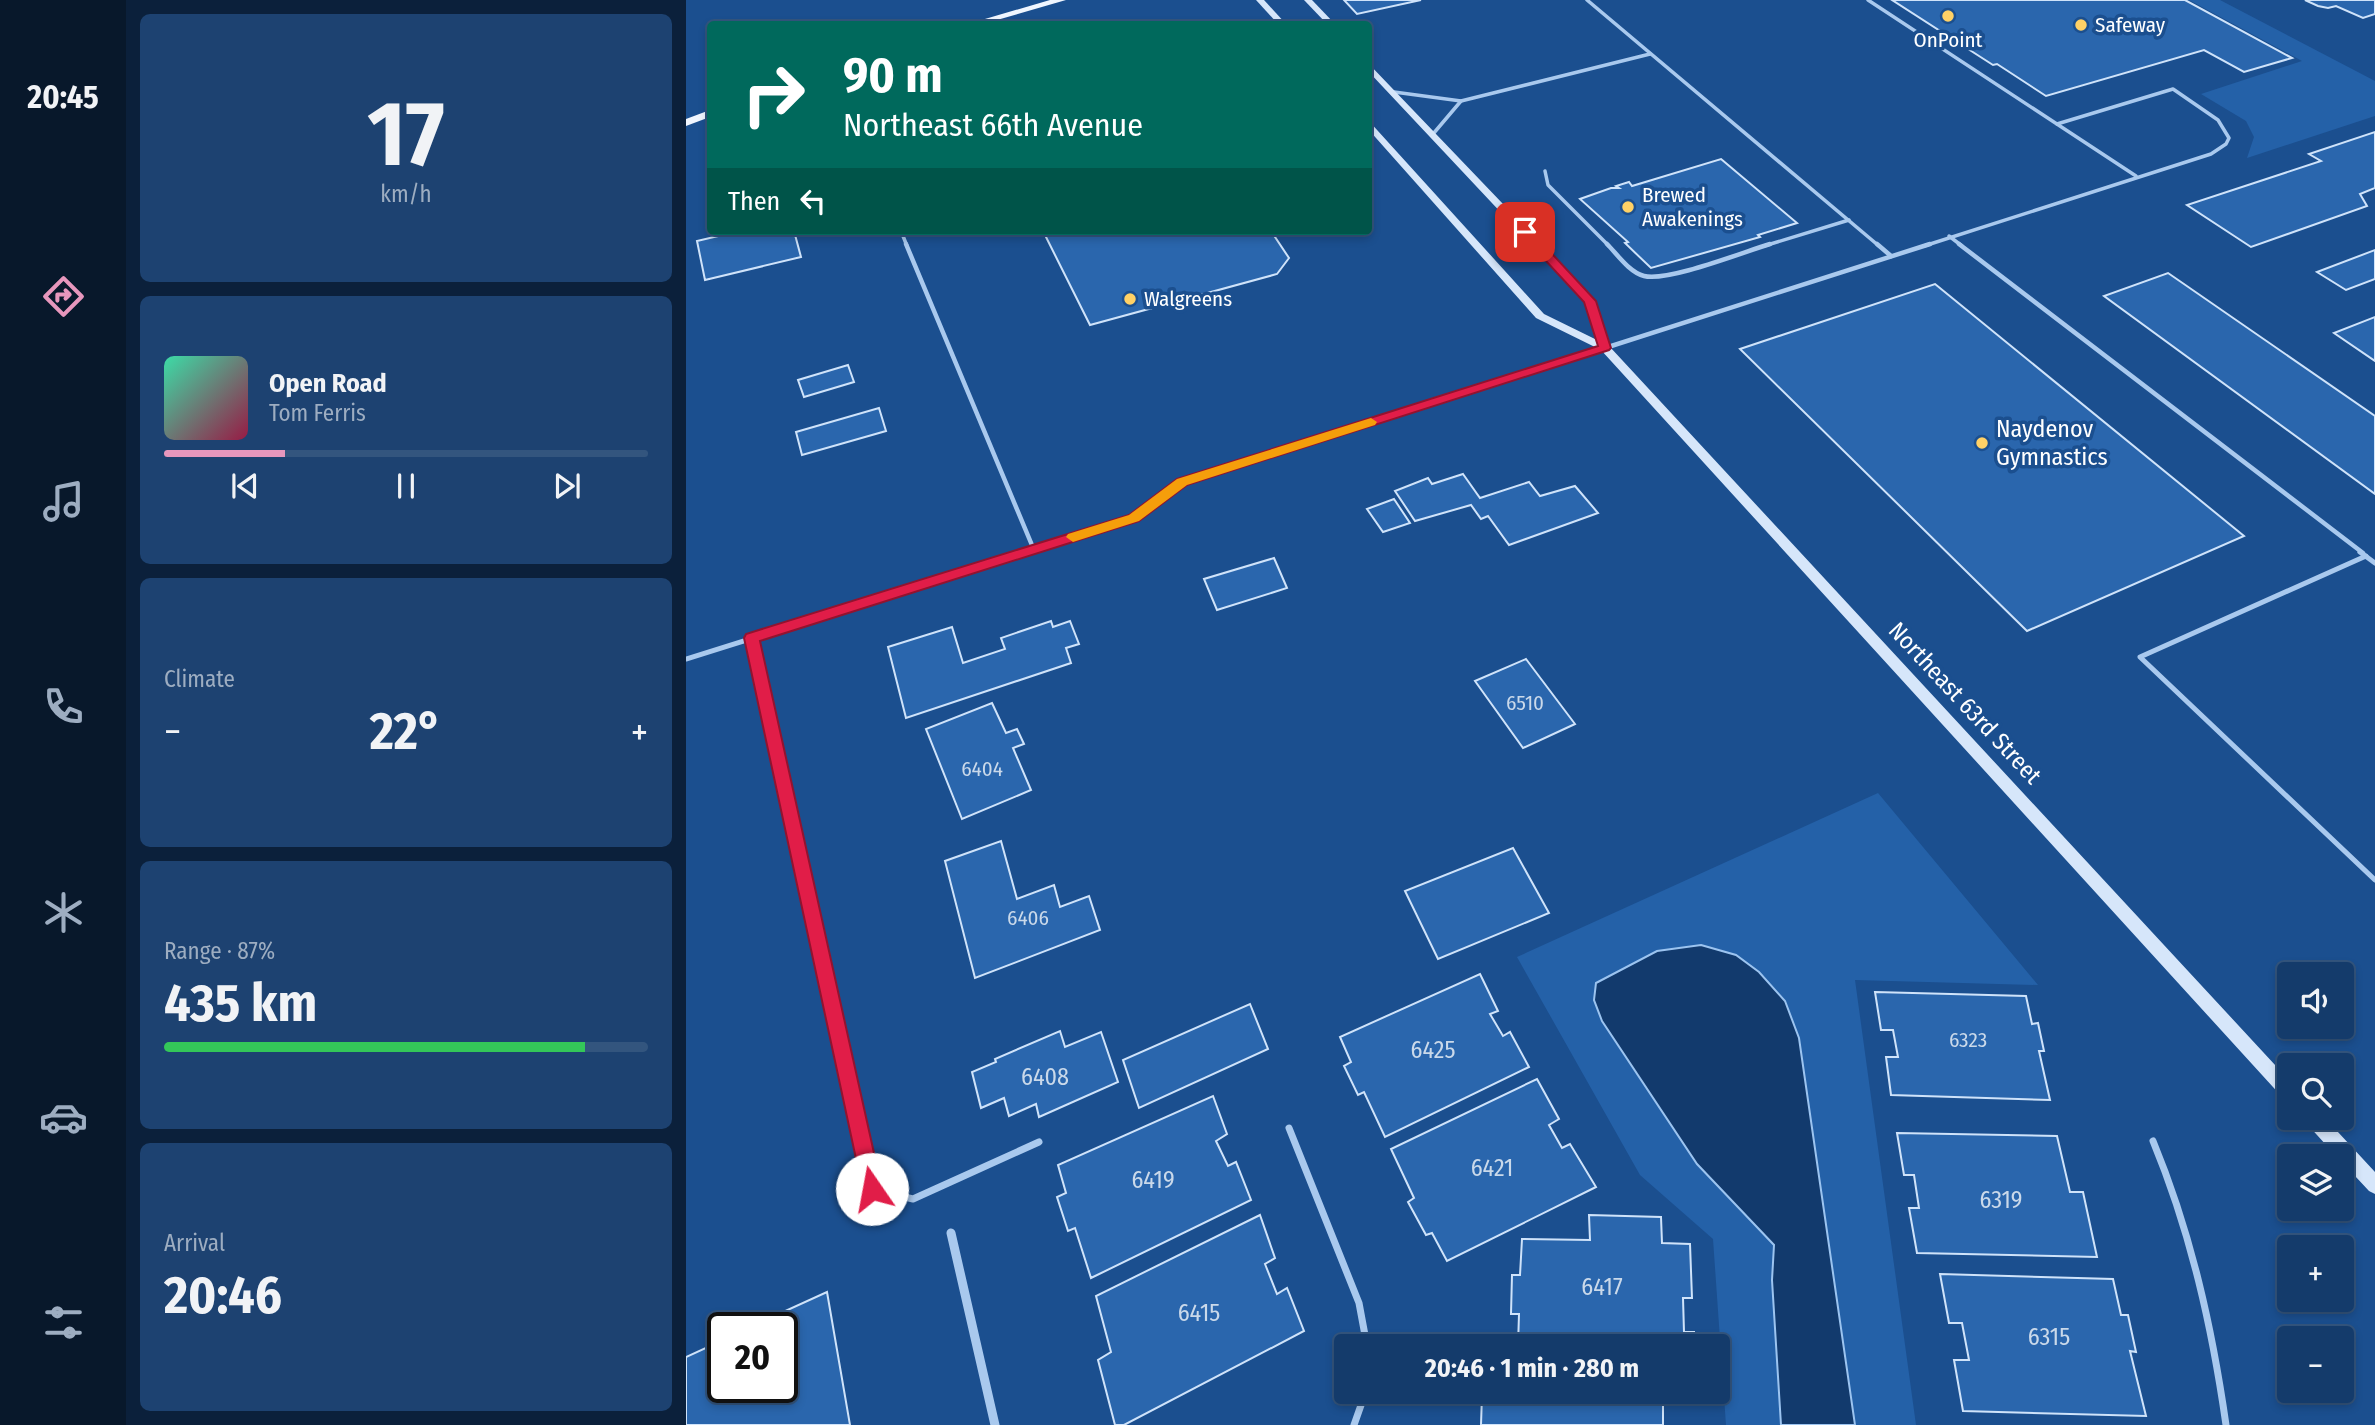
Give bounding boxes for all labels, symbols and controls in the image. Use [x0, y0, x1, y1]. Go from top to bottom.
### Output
marker: OnPoint [1940, 8, 1956, 24]
place label: Safeway [2095, 12, 2166, 38]
marker: Safeway [2073, 17, 2089, 33]
place label: OnPoint [1914, 27, 1983, 53]
text: 90 m [843, 46, 943, 105]
icon: right [728, 49, 819, 140]
text: 20:45 [27, 78, 99, 116]
text: 17 [367, 80, 445, 189]
text: Northeast 66th Avenue [843, 106, 1143, 144]
text: km/h [380, 180, 432, 208]
icon: left [794, 182, 832, 220]
place label: Brewed Awakenings [1642, 182, 1743, 232]
text: Then [728, 186, 780, 217]
marker: Brewed Awakenings [1620, 199, 1636, 215]
pin [1495, 202, 1555, 262]
icon: arrive [1506, 213, 1544, 251]
icon: directions [39, 272, 88, 321]
place label: Walgreens [1144, 286, 1232, 312]
marker: Walgreens [1122, 291, 1138, 307]
text: Open Road [269, 368, 387, 399]
text: Tom Ferris [269, 399, 366, 427]
place label: Naydenov Gymnastics [1996, 415, 2108, 471]
marker: Naydenov Gymnastics [1974, 435, 1990, 451]
icon: previous [226, 467, 264, 505]
icon: pause [387, 467, 425, 505]
icon: next [548, 467, 586, 505]
icon: music [39, 477, 88, 526]
street label: Northeast 63rd Street [1883, 616, 2047, 790]
text: Climate [164, 665, 235, 693]
icon: phone [39, 682, 88, 731]
house number: 6510 [1506, 690, 1544, 716]
text: 22° [370, 700, 442, 763]
text: − [164, 709, 181, 755]
text: + [631, 709, 648, 755]
house number: 6404 [961, 756, 1003, 782]
icon: climate [39, 888, 88, 937]
house number: 6406 [1007, 905, 1049, 931]
text: Range · 87% [164, 937, 275, 965]
map controls [2277, 962, 2354, 1403]
button: sound [2277, 962, 2354, 1039]
text: 435 km [164, 972, 317, 1035]
house number: 6323 [1949, 1027, 1987, 1053]
house number: 6425 [1411, 1036, 1455, 1064]
button: search [2277, 1053, 2354, 1130]
house number: 6408 [1021, 1063, 1069, 1091]
icon: car [39, 1093, 88, 1142]
button: layers [2277, 1144, 2354, 1221]
position arrow [835, 1152, 909, 1226]
house number: 6421 [1471, 1154, 1513, 1182]
house number: 6419 [1131, 1166, 1175, 1194]
house number: 6319 [1980, 1186, 2022, 1214]
text: Arrival [164, 1229, 225, 1257]
button: + [2277, 1235, 2354, 1312]
text: 20:46 [164, 1264, 282, 1327]
house number: 6417 [1581, 1273, 1623, 1301]
icon: filters [39, 1298, 88, 1347]
house number: 6415 [1178, 1299, 1220, 1327]
speed limit sign: 20 [707, 1312, 798, 1403]
house number: 6315 [2028, 1323, 2070, 1351]
button: − [2277, 1326, 2354, 1403]
text: 20:46 · 1 min · 280 m [1425, 1353, 1639, 1384]

